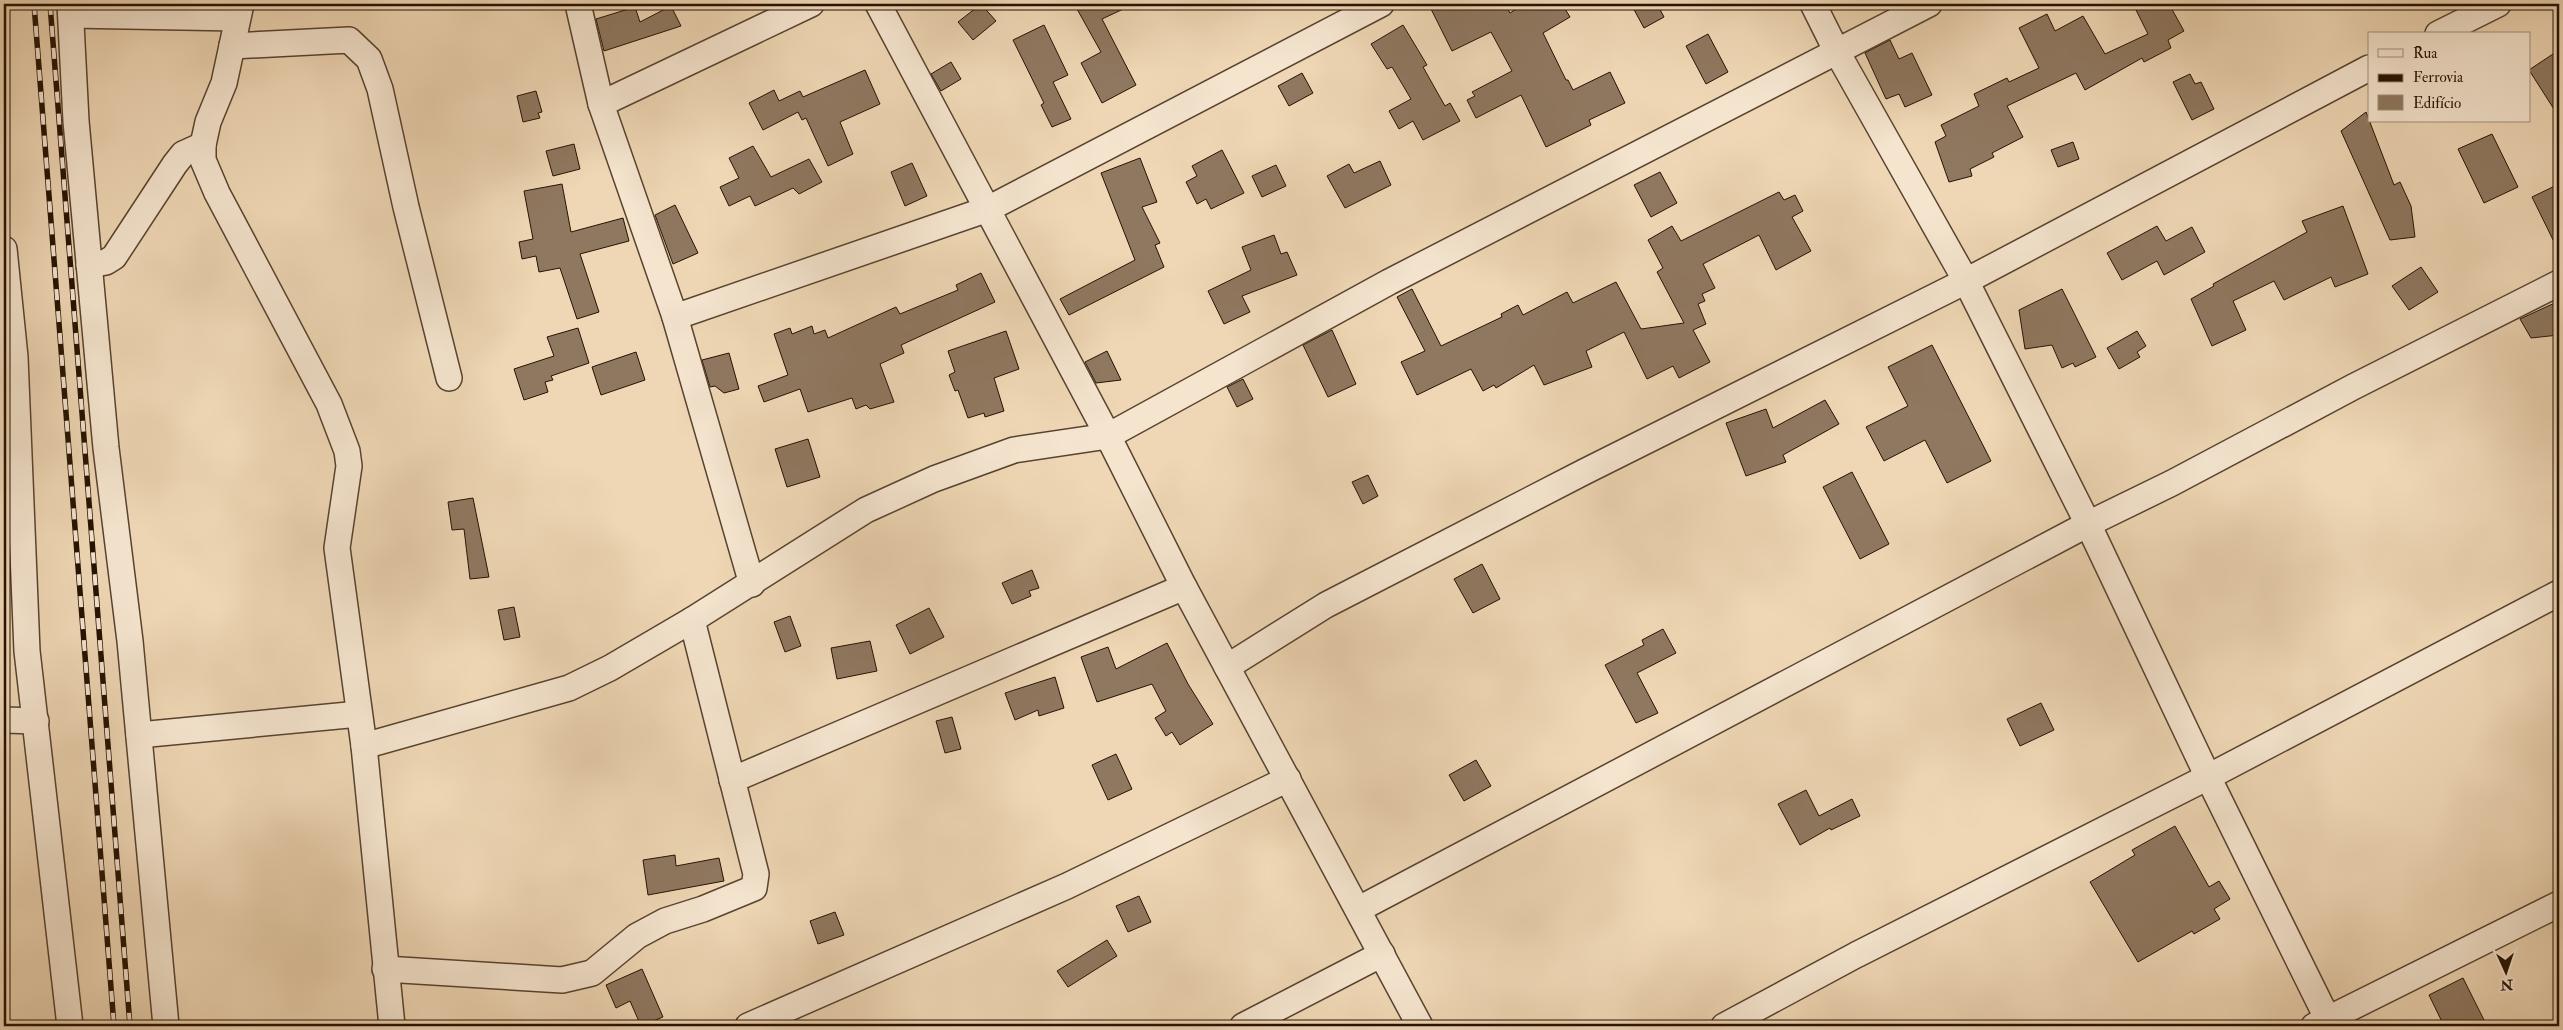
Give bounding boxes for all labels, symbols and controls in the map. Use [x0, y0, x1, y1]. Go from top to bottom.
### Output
legend [2368, 32, 2530, 122]
text: Rua [2413, 44, 2438, 63]
text: Ferrovia [2413, 68, 2464, 87]
text: Edifício [2413, 94, 2461, 113]
north arrow [2480, 948, 2530, 998]
text: N [2499, 976, 2514, 993]

